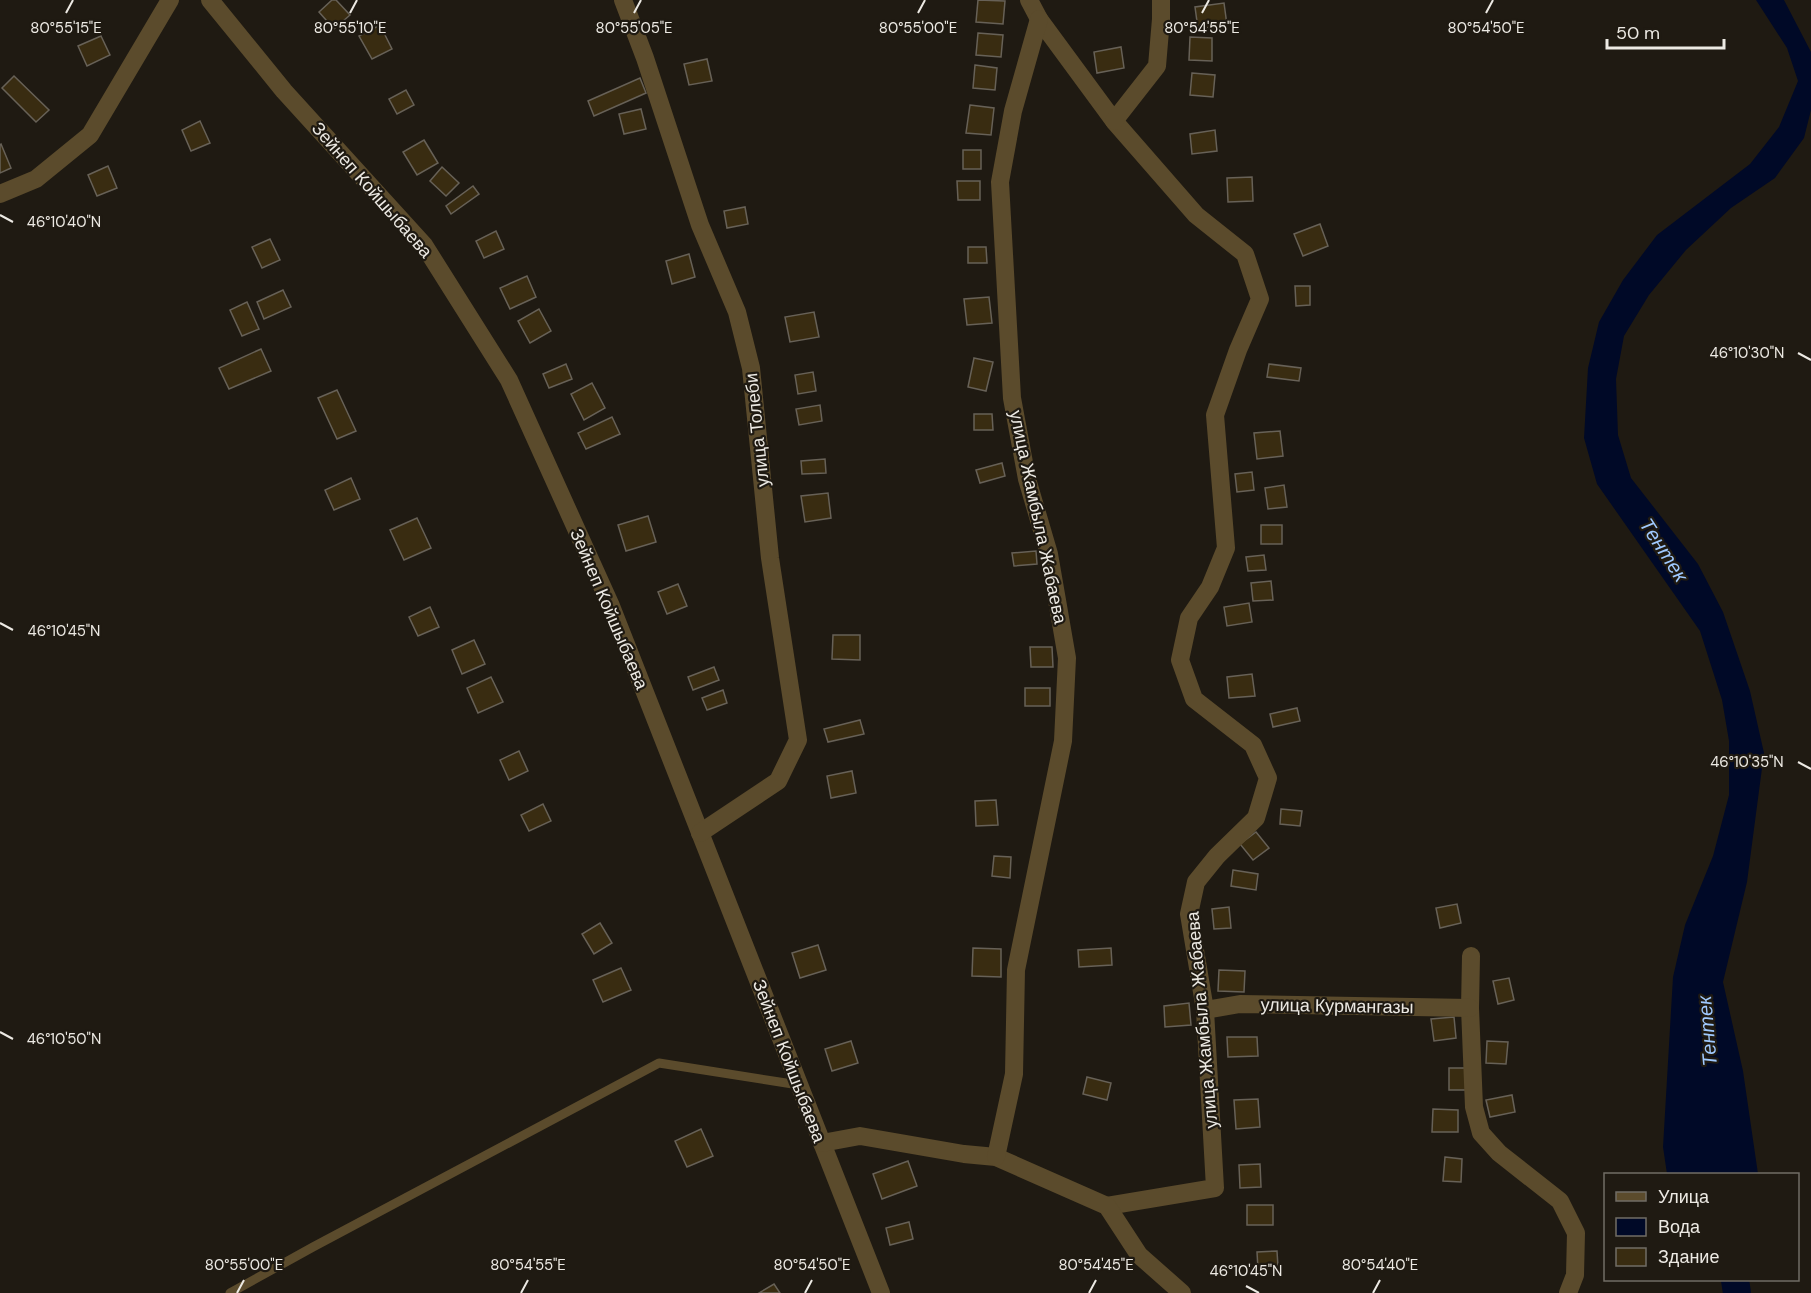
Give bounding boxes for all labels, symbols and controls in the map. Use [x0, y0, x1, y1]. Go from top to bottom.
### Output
scale bar [1607, 12, 1724, 50]
text: 80°55'15"E [30, 18, 102, 38]
text: 80°55'10"E [314, 18, 386, 38]
text: 80°55'05"E [596, 18, 672, 38]
text: 80°55'00"E [879, 18, 957, 38]
text: 80°54'55"E [1164, 18, 1240, 38]
text: 80°54'50"E [1448, 18, 1524, 38]
text: 50 m [1616, 21, 1660, 45]
street label: Зейнеп Койшыбаева [306, 117, 438, 264]
text: 46°10'40"N [27, 212, 101, 232]
text: 46°10'30"N [1710, 343, 1784, 363]
street label: улица Толеби [739, 372, 775, 488]
street label: улица Жамбыла Жабаева [1004, 408, 1073, 627]
water label: Тентек [1634, 513, 1695, 588]
street label: Зейнеп Койшыбаева [564, 525, 654, 694]
text: 46°10'45"N [28, 621, 100, 641]
text: 46°10'35"N [1710, 752, 1784, 772]
street label: улица Жамбыла Жабаева [1180, 909, 1223, 1130]
street label: Зейнеп Койшыбаева [747, 976, 831, 1147]
street label: улица Курмангазы [1260, 993, 1414, 1019]
water label: Тентек [1691, 993, 1723, 1067]
text: 46°10'50"N [27, 1029, 101, 1049]
legend [1604, 1173, 1799, 1281]
text: Улица [1658, 1185, 1710, 1209]
text: Вода [1658, 1215, 1701, 1239]
text: Здание [1658, 1245, 1719, 1269]
text: 80°55'00"E [205, 1255, 283, 1275]
text: 80°54'55"E [490, 1255, 566, 1275]
text: 80°54'50"E [774, 1255, 850, 1275]
text: 80°54'45"E [1058, 1255, 1134, 1275]
text: 80°54'40"E [1342, 1255, 1418, 1275]
text: 46°10'45"N [1210, 1261, 1282, 1281]

